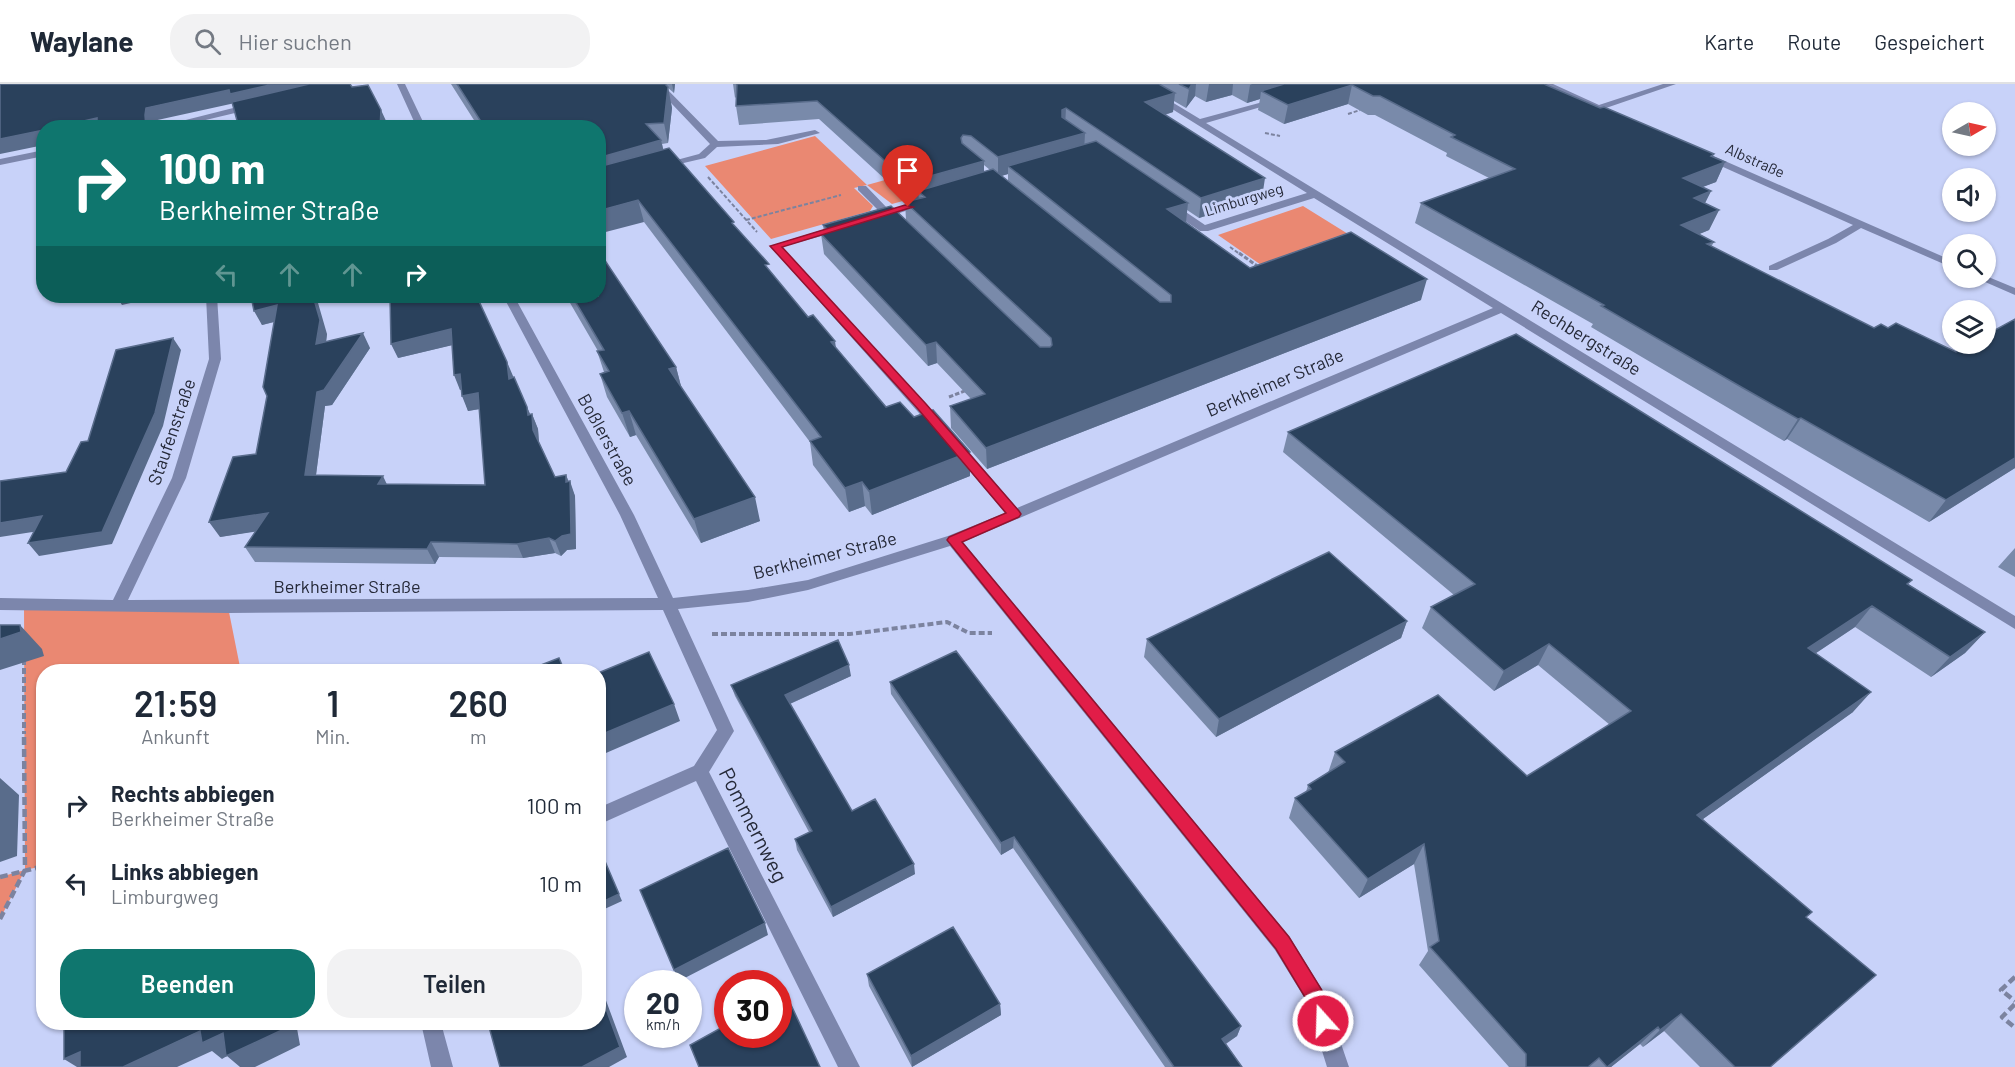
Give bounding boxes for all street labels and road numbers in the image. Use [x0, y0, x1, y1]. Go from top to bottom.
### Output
street label: Albstraße [1723, 139, 1788, 181]
street label: Limburgweg [1202, 179, 1285, 219]
street label: Rechbergstraße [1528, 295, 1645, 380]
street label: Berkheimer Straße [1203, 343, 1347, 421]
street label: Staufenstraße [143, 375, 200, 488]
street label: Boßlerstraße [574, 390, 642, 489]
street label: Berkheimer Straße [751, 527, 899, 583]
street label: Berkheimer Straße [273, 575, 421, 597]
street label: Pommernweg [715, 763, 794, 886]

